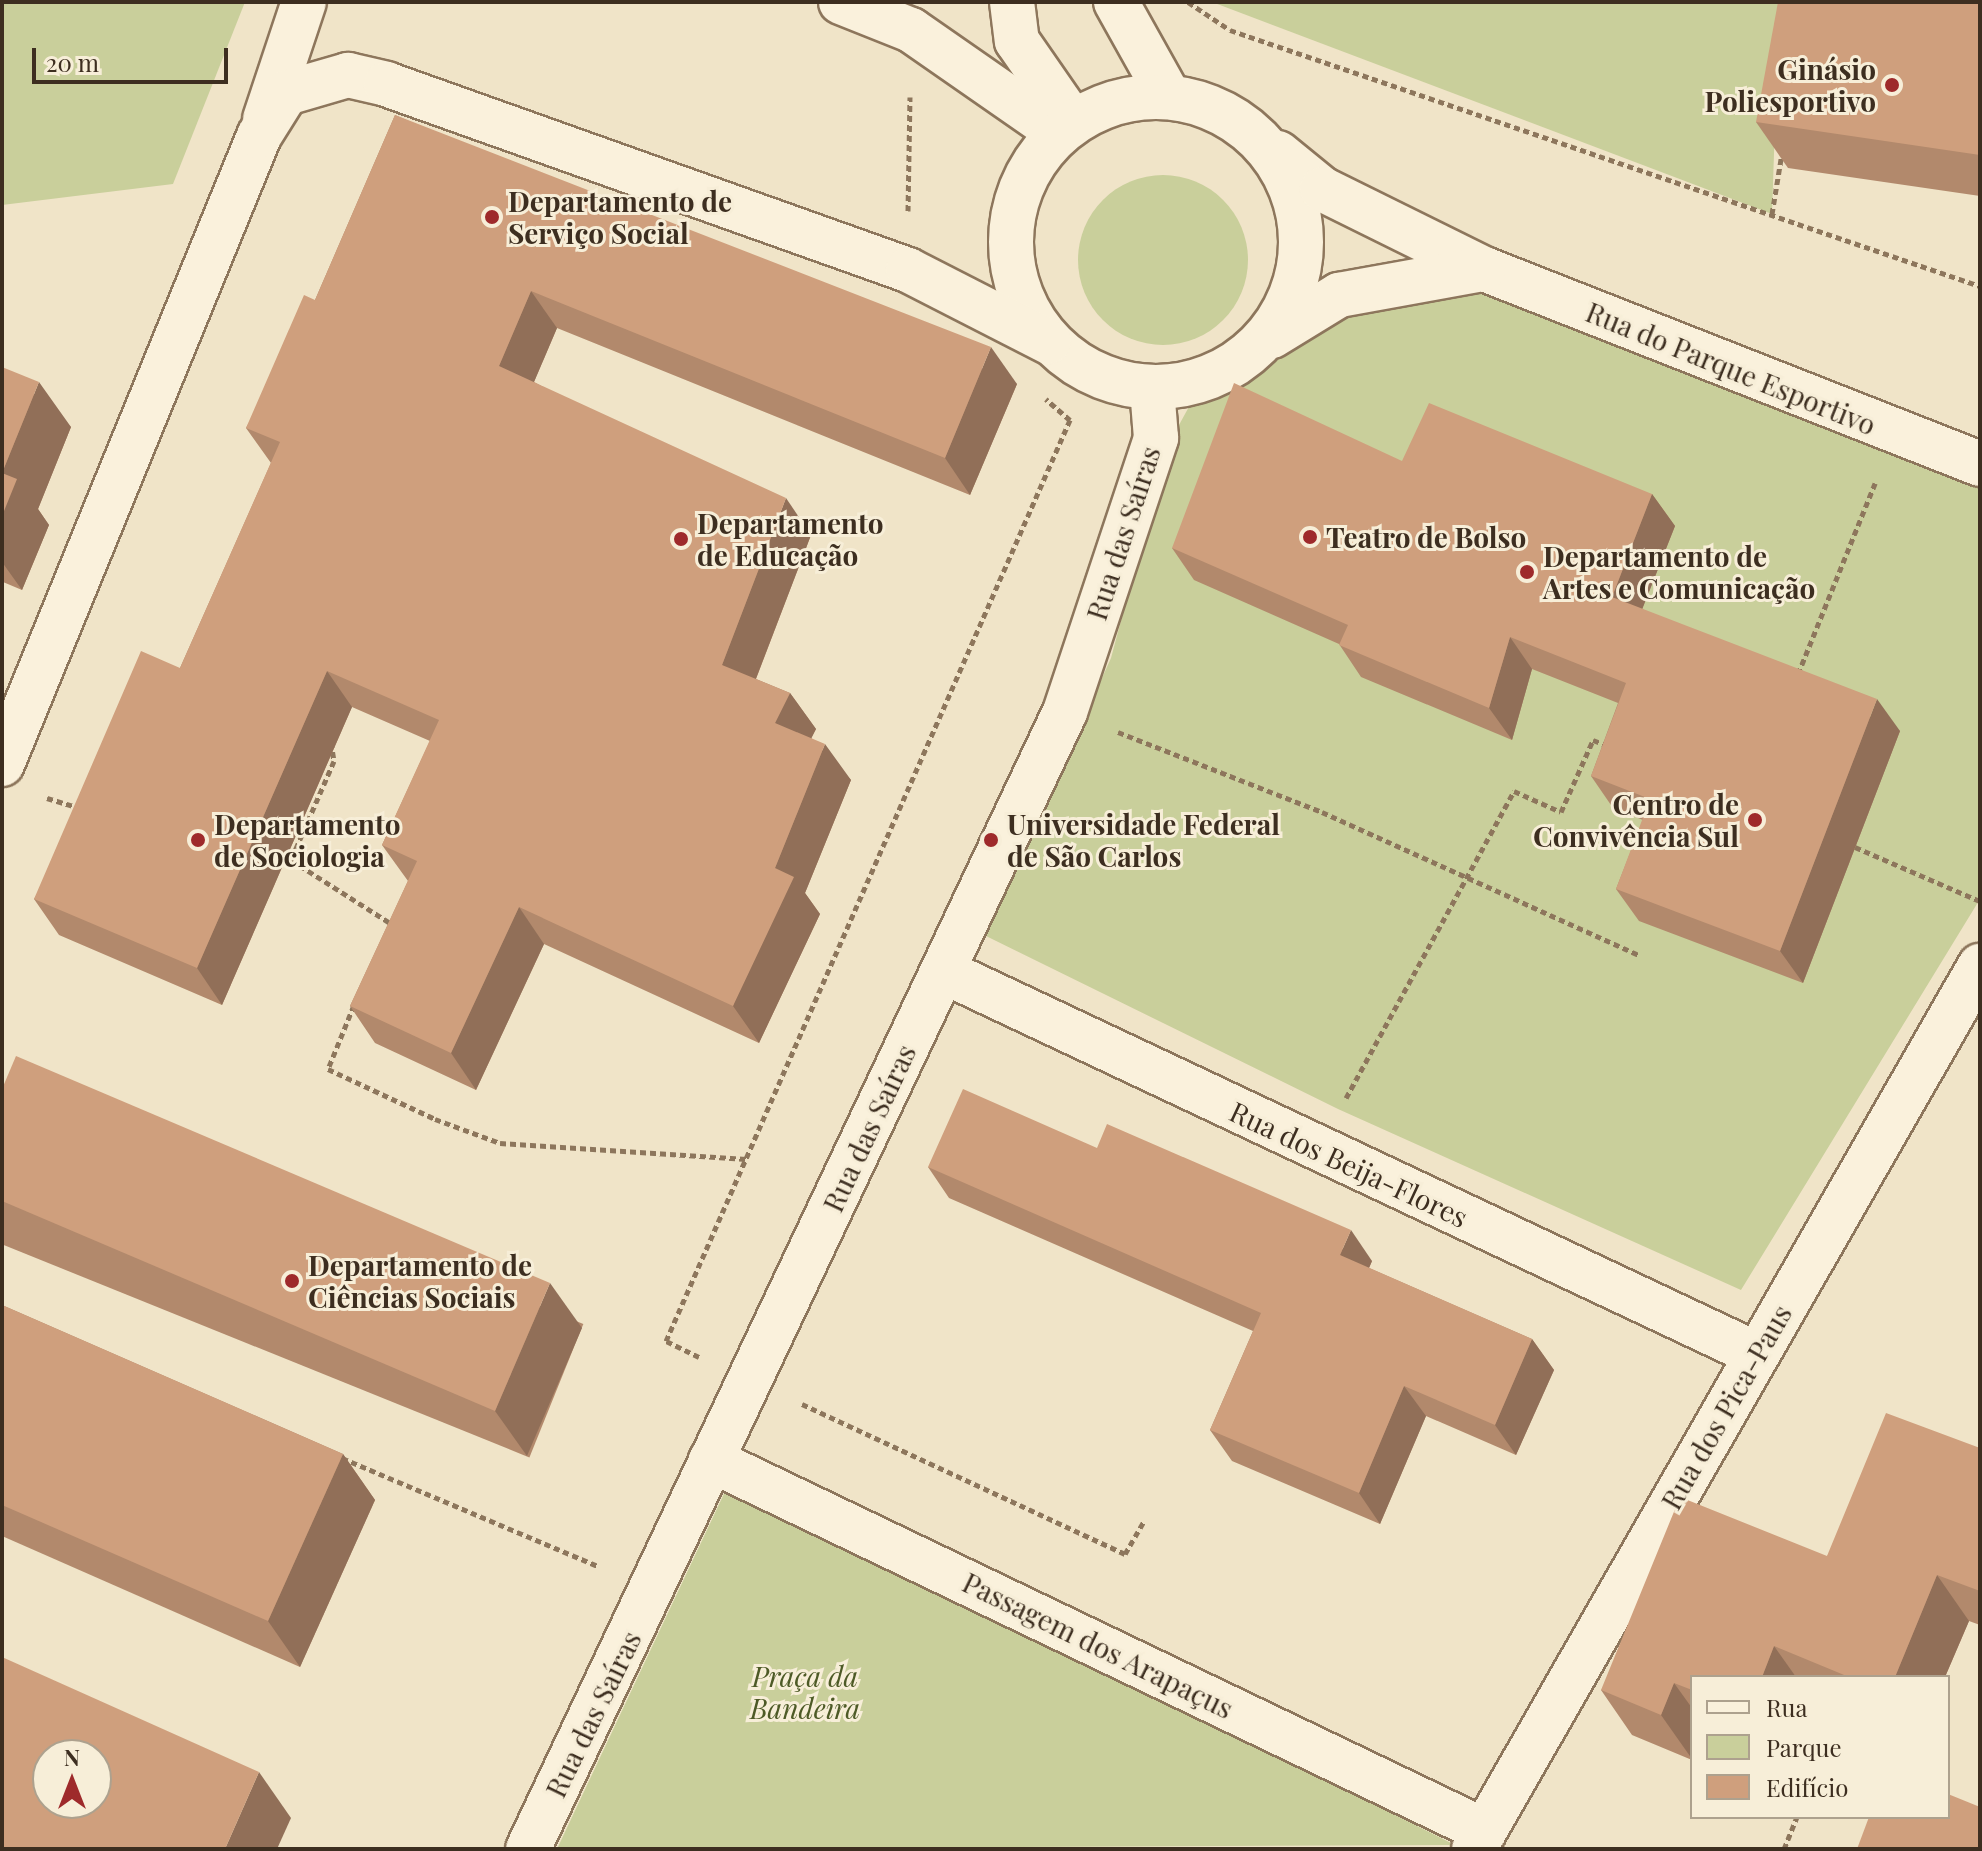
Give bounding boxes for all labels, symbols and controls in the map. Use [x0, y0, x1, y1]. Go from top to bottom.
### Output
scale bar [36, 32, 232, 82]
text: 20 m [46, 46, 99, 78]
place label: Ginásio Poliesportivo [1704, 52, 1876, 118]
marker: Ginásio Poliesportivo [1883, 76, 1901, 94]
place label: Departamento de Serviço Social [508, 184, 732, 250]
marker: Departamento de Serviço Social [483, 208, 501, 226]
street label: Rua do Parque Esportivo [1581, 294, 1881, 442]
street label: Rua das Saíras [1079, 442, 1167, 624]
place label: Departamento de Educação [697, 506, 884, 572]
place label: Teatro de Bolso [1326, 520, 1526, 554]
marker: Teatro de Bolso [1301, 528, 1319, 546]
marker: Departamento de Educação [672, 530, 690, 548]
place label: Departamento de Artes e Comunicação [1543, 539, 1815, 605]
marker: Departamento de Artes e Comunicação [1518, 563, 1536, 581]
place label: Centro de Convivência Sul [1533, 787, 1739, 853]
place label: Departamento de Sociologia [214, 807, 401, 873]
place label: Universidade Federal de São Carlos [1007, 807, 1280, 873]
marker: Centro de Convivência Sul [1746, 811, 1764, 829]
marker: Departamento de Sociologia [189, 831, 207, 849]
marker: Universidade Federal de São Carlos [982, 831, 1000, 849]
street label: Rua das Saíras [815, 1039, 923, 1217]
street label: Rua dos Beija-Flores [1225, 1094, 1473, 1234]
place label: Departamento de Ciências Sociais [308, 1248, 532, 1314]
marker: Departamento de Ciências Sociais [283, 1272, 301, 1290]
street label: Rua dos Pica-Paus [1654, 1299, 1798, 1515]
street label: Passagem dos Arapaçus [957, 1565, 1239, 1725]
street label: Rua das Saíras [538, 1625, 648, 1803]
park label: Praça da Bandeira [750, 1659, 860, 1725]
legend [1690, 1675, 1950, 1819]
text: Rua [1766, 1691, 1807, 1723]
text: Parque [1766, 1731, 1842, 1763]
north arrow [32, 1739, 112, 1819]
text: N [64, 1742, 80, 1772]
text: Edifício [1766, 1771, 1848, 1803]

